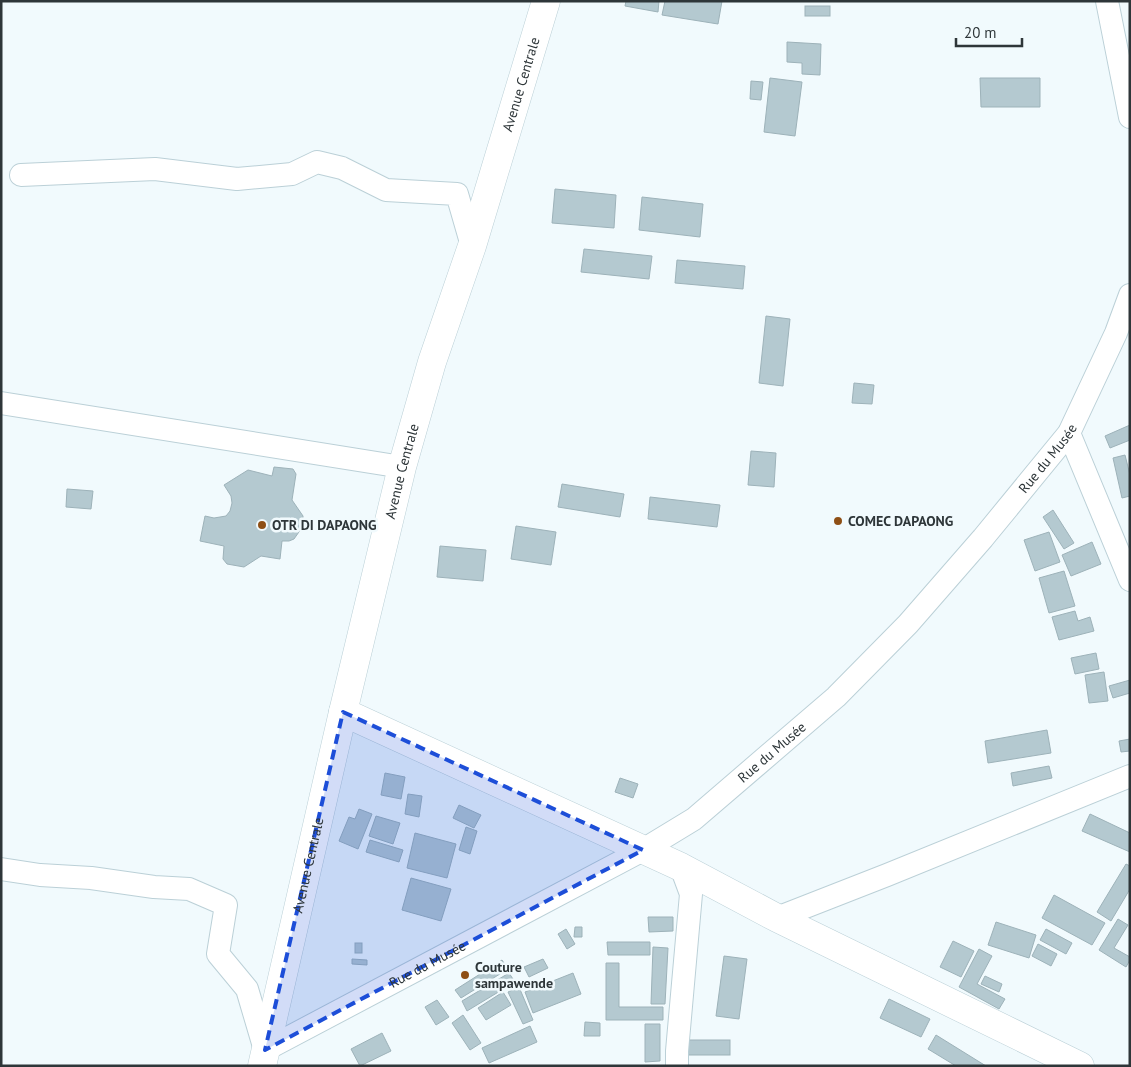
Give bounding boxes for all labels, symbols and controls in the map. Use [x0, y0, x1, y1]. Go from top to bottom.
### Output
scale bar [956, 15, 1022, 47]
text: 20 m [964, 23, 997, 42]
street label: Avenue Centrale [498, 35, 544, 134]
street label: Rue du Musée [1014, 421, 1081, 497]
street label: Avenue Centrale [381, 422, 423, 521]
place label: COMEC DAPAONG [848, 512, 953, 530]
marker: COMEC DAPAONG [832, 515, 844, 527]
place label: OTR DI DAPAONG [272, 516, 377, 534]
marker: OTR DI DAPAONG [256, 519, 268, 531]
street label: Rue du Musée [734, 718, 809, 786]
street label: Avenue Centrale [288, 816, 328, 915]
street label: Rue du Musée [386, 936, 469, 992]
place label: Couture sampawende [475, 958, 553, 992]
marker: Couture sampawende [459, 969, 471, 981]

